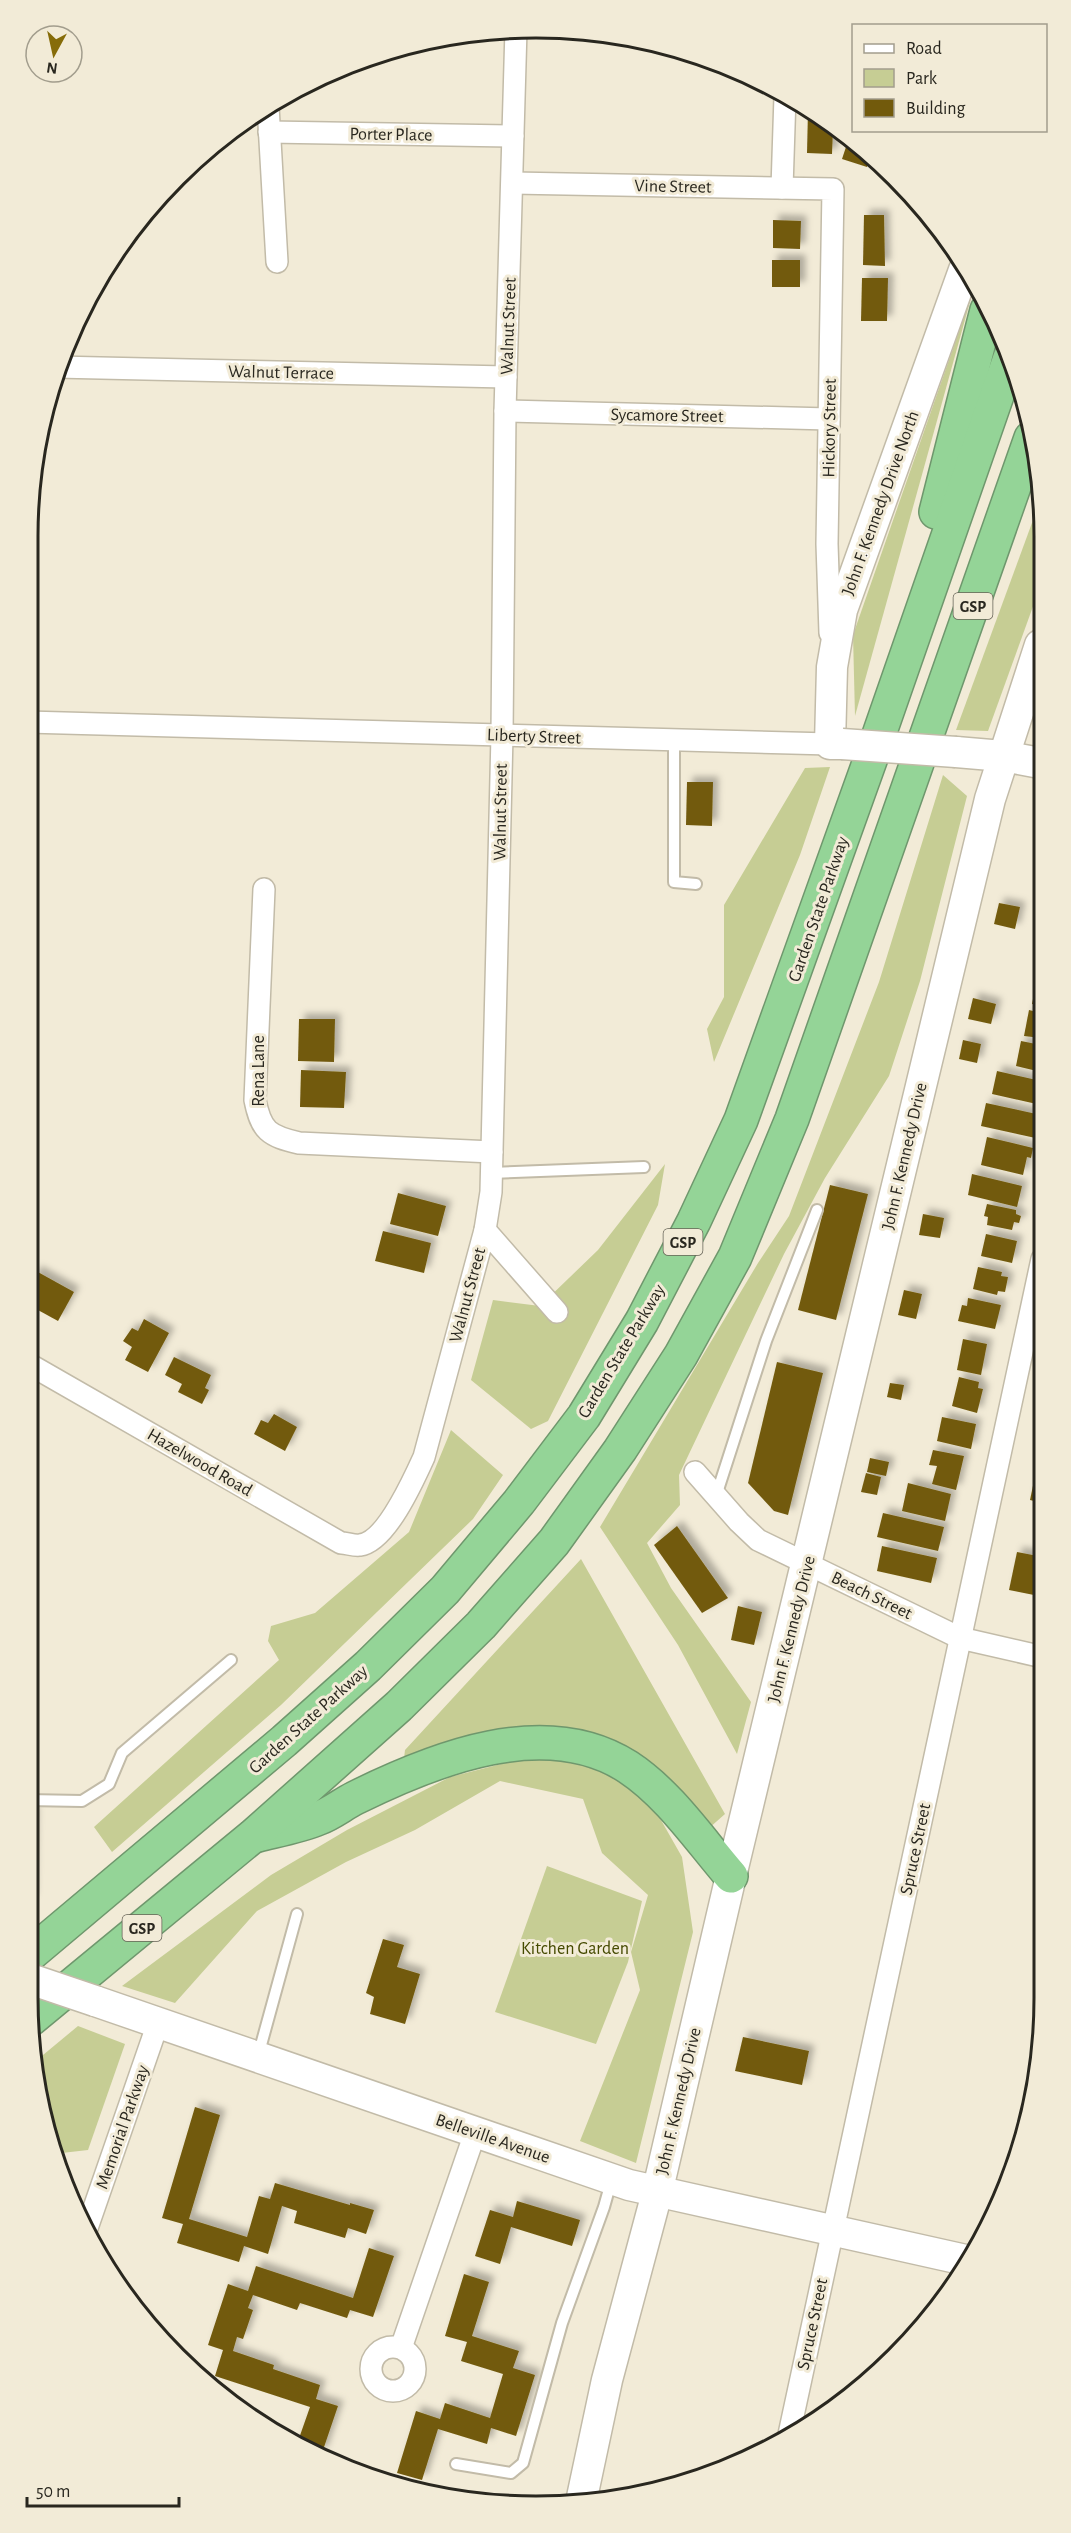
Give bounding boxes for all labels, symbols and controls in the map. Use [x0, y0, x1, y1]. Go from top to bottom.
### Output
north arrow [24, 24, 84, 84]
legend [852, 24, 1047, 132]
text: Road [906, 40, 942, 58]
text: N [45, 59, 59, 77]
text: Park [906, 70, 938, 88]
text: Building [906, 100, 966, 118]
street label: Porter Place [349, 125, 433, 145]
street label: Vine Street [634, 177, 712, 197]
street label: Walnut Street [498, 277, 520, 375]
street label: Walnut Terrace [228, 363, 334, 383]
street label: Hickory Street [820, 378, 840, 478]
street label: Sycamore Street [610, 406, 724, 426]
street label: John F. Kennedy Drive North [839, 409, 923, 598]
road number: GSP [954, 593, 992, 619]
street label: Liberty Street [487, 726, 581, 748]
street label: Walnut Street [491, 763, 511, 861]
street label: Garden State Parkway [786, 834, 852, 984]
street label: Rena Lane [250, 1035, 268, 1107]
street label: John F. Kennedy Drive [879, 1081, 931, 1232]
road number: GSP [664, 1229, 702, 1255]
street label: Walnut Street [447, 1246, 489, 1345]
street label: Garden State Parkway [575, 1281, 669, 1421]
street label: Hazelwood Road [144, 1426, 255, 1500]
street label: John F. Kennedy Drive [765, 1554, 819, 1704]
street label: Beach Street [828, 1569, 915, 1623]
street label: Garden State Parkway [246, 1662, 372, 1777]
street label: Spruce Street [898, 1802, 935, 1897]
road number: GSP [122, 1915, 162, 1941]
park label: Kitchen Garden [521, 1940, 629, 1958]
street label: John F. Kennedy Drive [653, 2026, 705, 2177]
street label: Memorial Parkway [93, 2063, 153, 2192]
street label: Belleville Avenue [433, 2111, 552, 2167]
street label: Spruce Street [795, 2277, 832, 2372]
scale bar [27, 2470, 178, 2508]
text: 50 m [36, 2483, 70, 2501]

